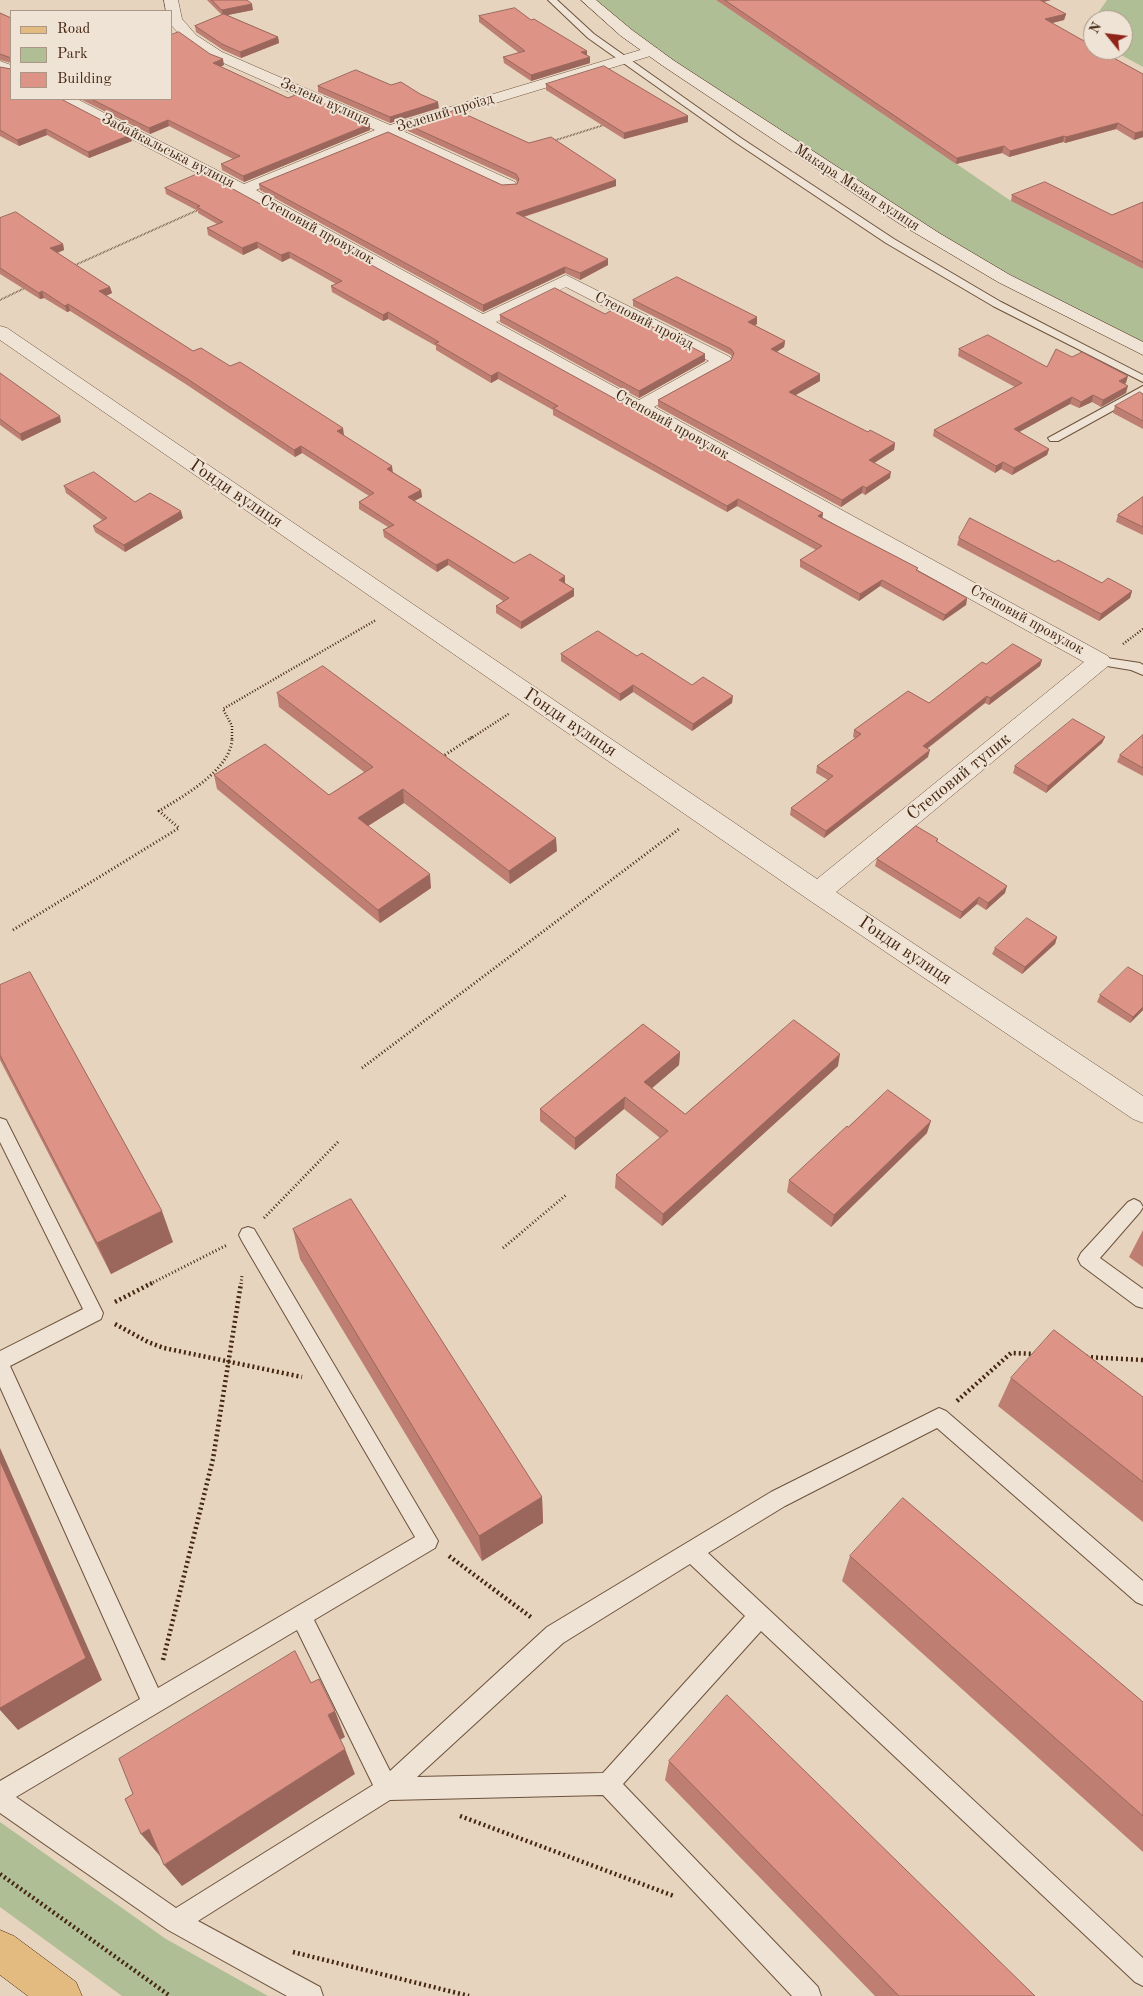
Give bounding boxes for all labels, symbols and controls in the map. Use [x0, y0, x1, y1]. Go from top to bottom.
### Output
legend [10, 10, 172, 100]
north arrow [1083, 10, 1133, 60]
text: N [1087, 20, 1104, 36]
text: Road [57, 22, 90, 37]
text: Park [57, 47, 88, 62]
text: Building [57, 72, 112, 87]
street label: Зелена вулиця [277, 74, 373, 130]
street label: Зелений проїзд [394, 90, 496, 136]
street label: Забайкальська вулиця [98, 110, 238, 192]
street label: Макара Мазая вулиця [791, 141, 923, 235]
street label: Степовий провулок [257, 191, 377, 269]
street label: Степовий проїзд [591, 288, 697, 354]
street label: Степовий провулок [612, 386, 732, 464]
street label: Гонди вулиця [185, 455, 287, 533]
street label: Степовий провулок [967, 581, 1087, 659]
street label: Гонди вулиця [519, 684, 621, 762]
street label: Степовий тупик [903, 729, 1015, 825]
street label: Гонди вулиця [854, 912, 956, 990]

